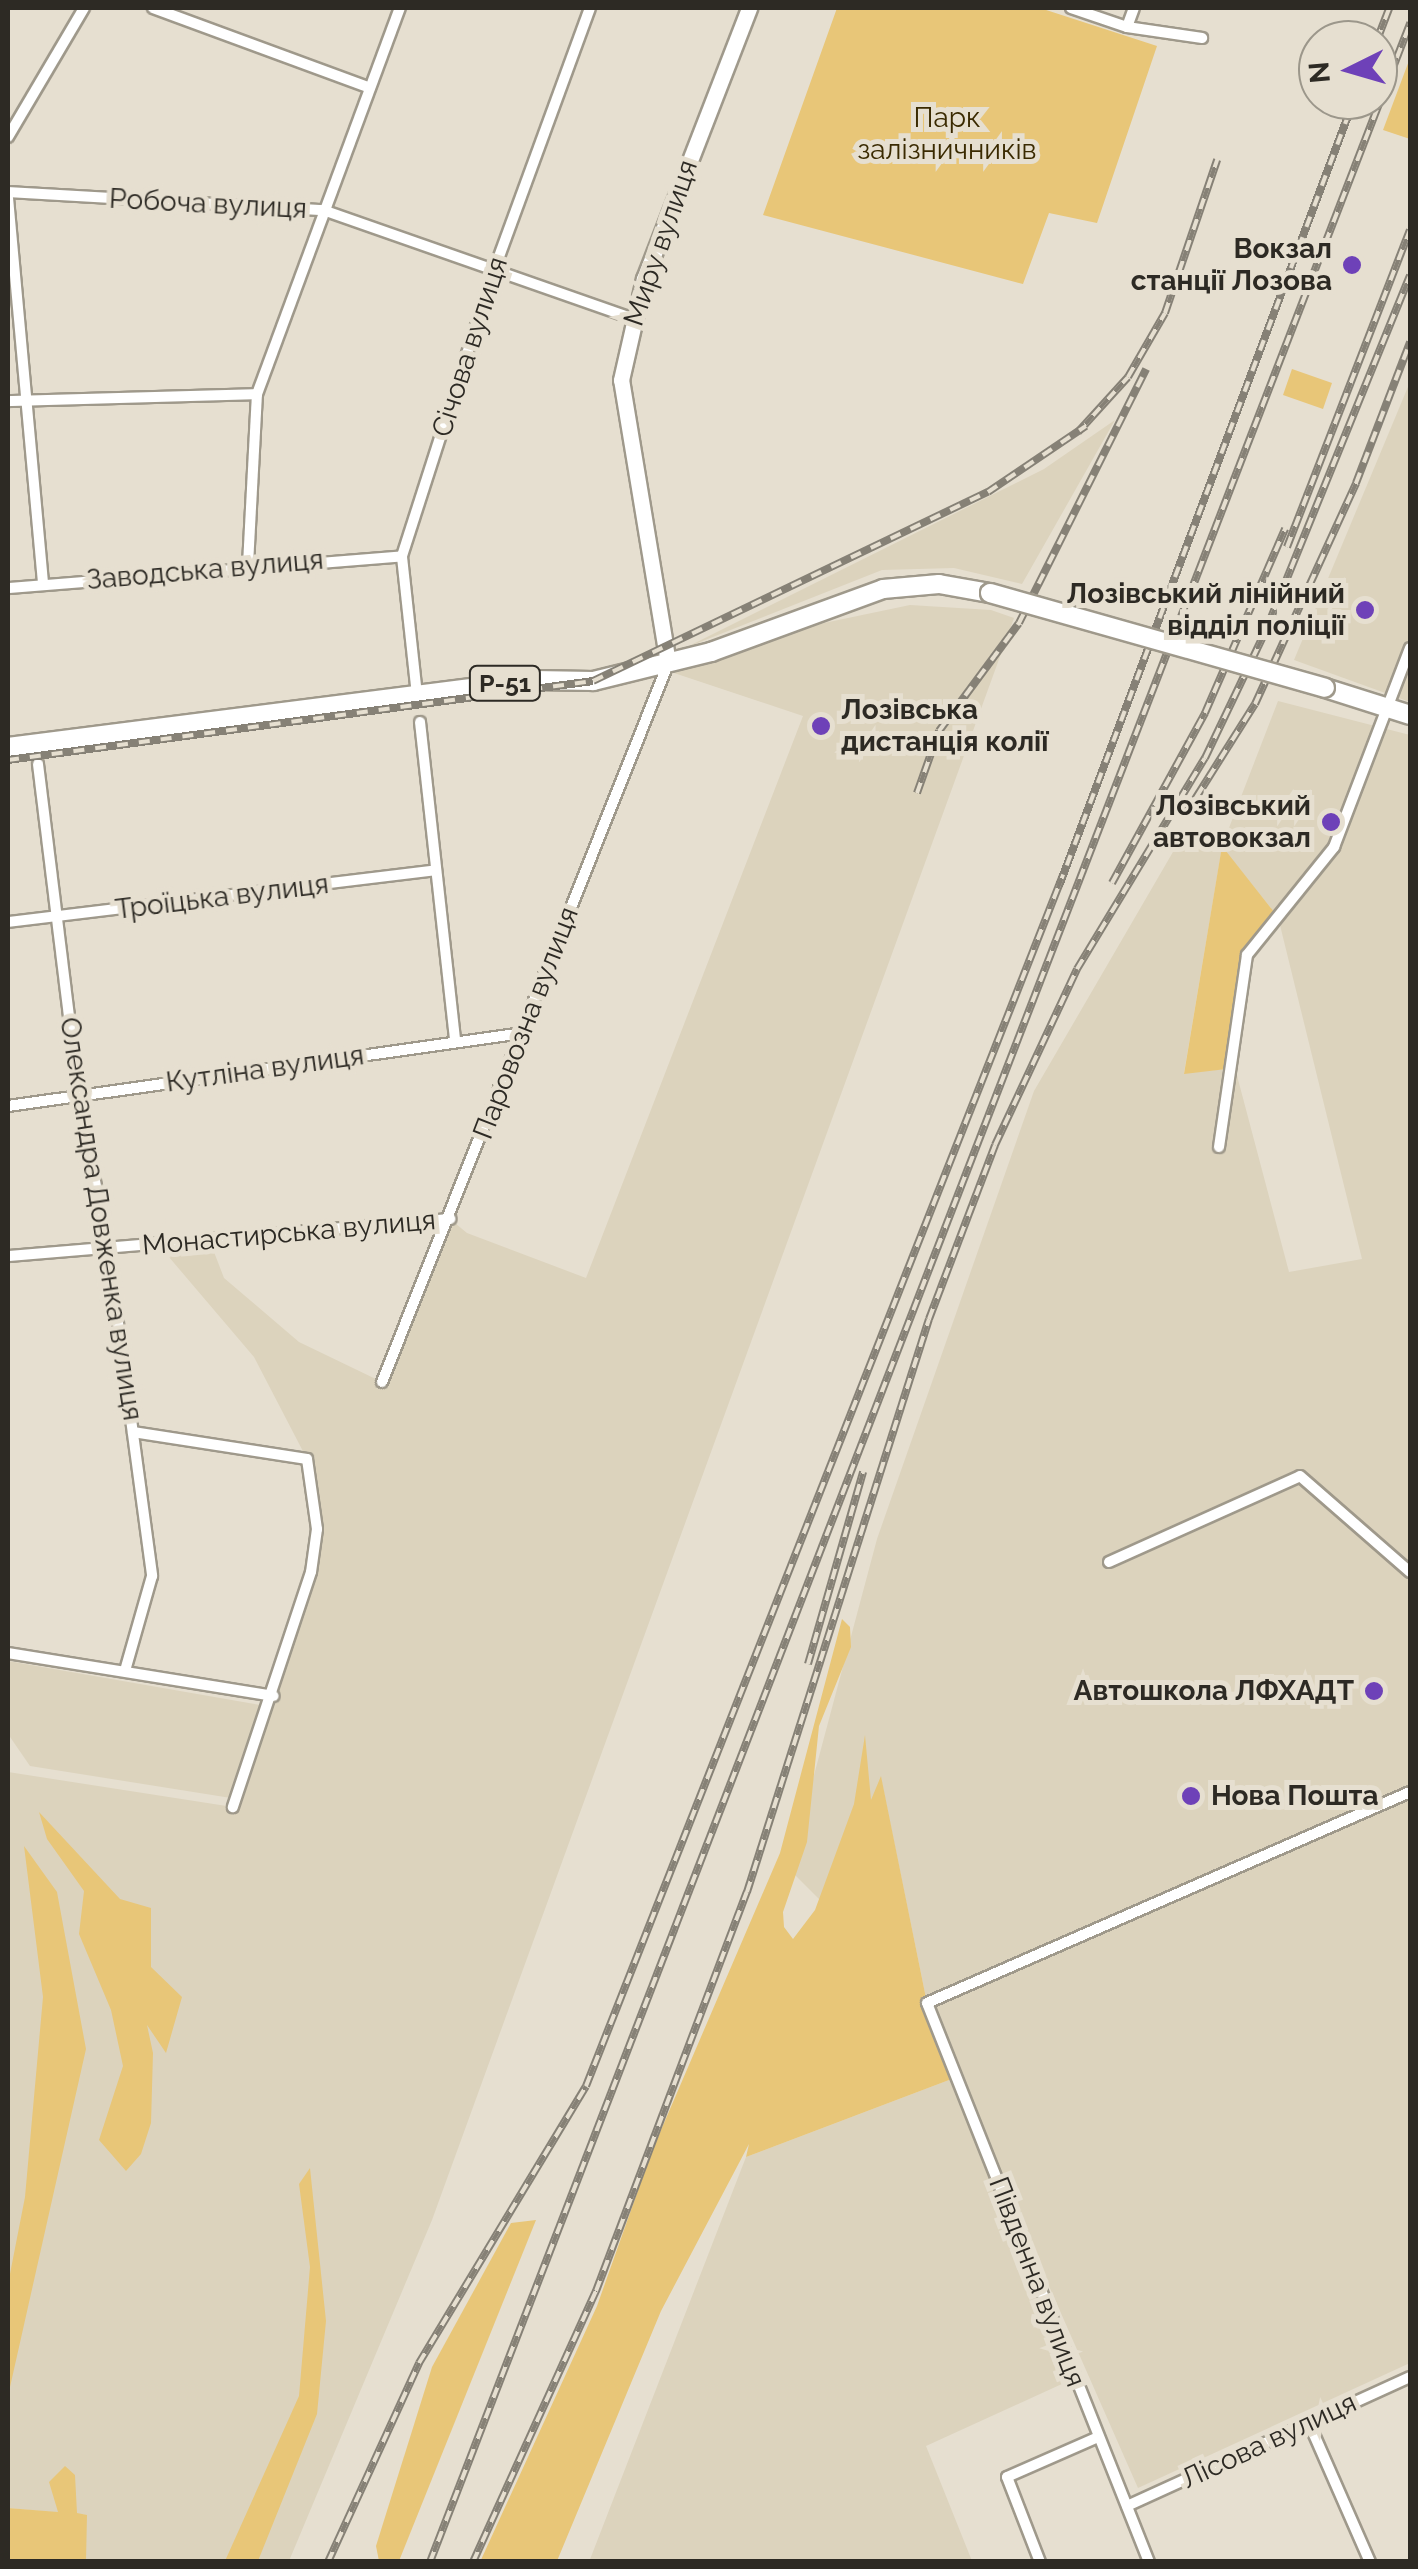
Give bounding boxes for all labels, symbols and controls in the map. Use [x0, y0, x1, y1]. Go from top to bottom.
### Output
north arrow [1298, 20, 1398, 120]
text: N [1302, 60, 1337, 85]
park label: Парк залізничників [857, 101, 1037, 167]
street label: Миру вулиця [617, 155, 705, 331]
street label: Робоча вулиця [108, 182, 308, 226]
place label: Вокзал станції Лозова [1131, 232, 1332, 298]
street label: Січова вулиця [425, 253, 515, 441]
marker: Вокзал станції Лозова [1341, 254, 1363, 276]
street label: Заводська вулиця [85, 543, 325, 597]
place label: Лозівський лінійний відділ поліції [1067, 577, 1345, 643]
marker: Лозівський лінійний відділ поліції [1354, 599, 1376, 621]
road number: Р-51 [468, 663, 542, 703]
place label: Лозівська дистанція колії [841, 693, 1048, 759]
marker: Лозівська дистанція колії [810, 715, 832, 737]
place label: Лозівський автовокзал [1153, 789, 1311, 855]
marker: Лозівський автовокзал [1320, 811, 1342, 833]
street label: Троїцька вулиця [113, 867, 331, 927]
street label: Паровозна вулиця [466, 902, 586, 1144]
street label: Олександра Довженка вулиця [53, 1015, 149, 1423]
street label: Кутліна вулиця [164, 1038, 366, 1100]
street label: Монастирська вулиця [141, 1203, 437, 1263]
place label: Автошкола ЛФХАДТ [1074, 1674, 1354, 1708]
marker: Автошкола ЛФХАДТ [1363, 1680, 1385, 1702]
place label: Нова Пошта [1211, 1779, 1379, 1813]
marker: Нова Пошта [1180, 1785, 1202, 1807]
street label: Південна вулиця [982, 2172, 1092, 2392]
street label: Лісова вулиця [1176, 2386, 1362, 2496]

